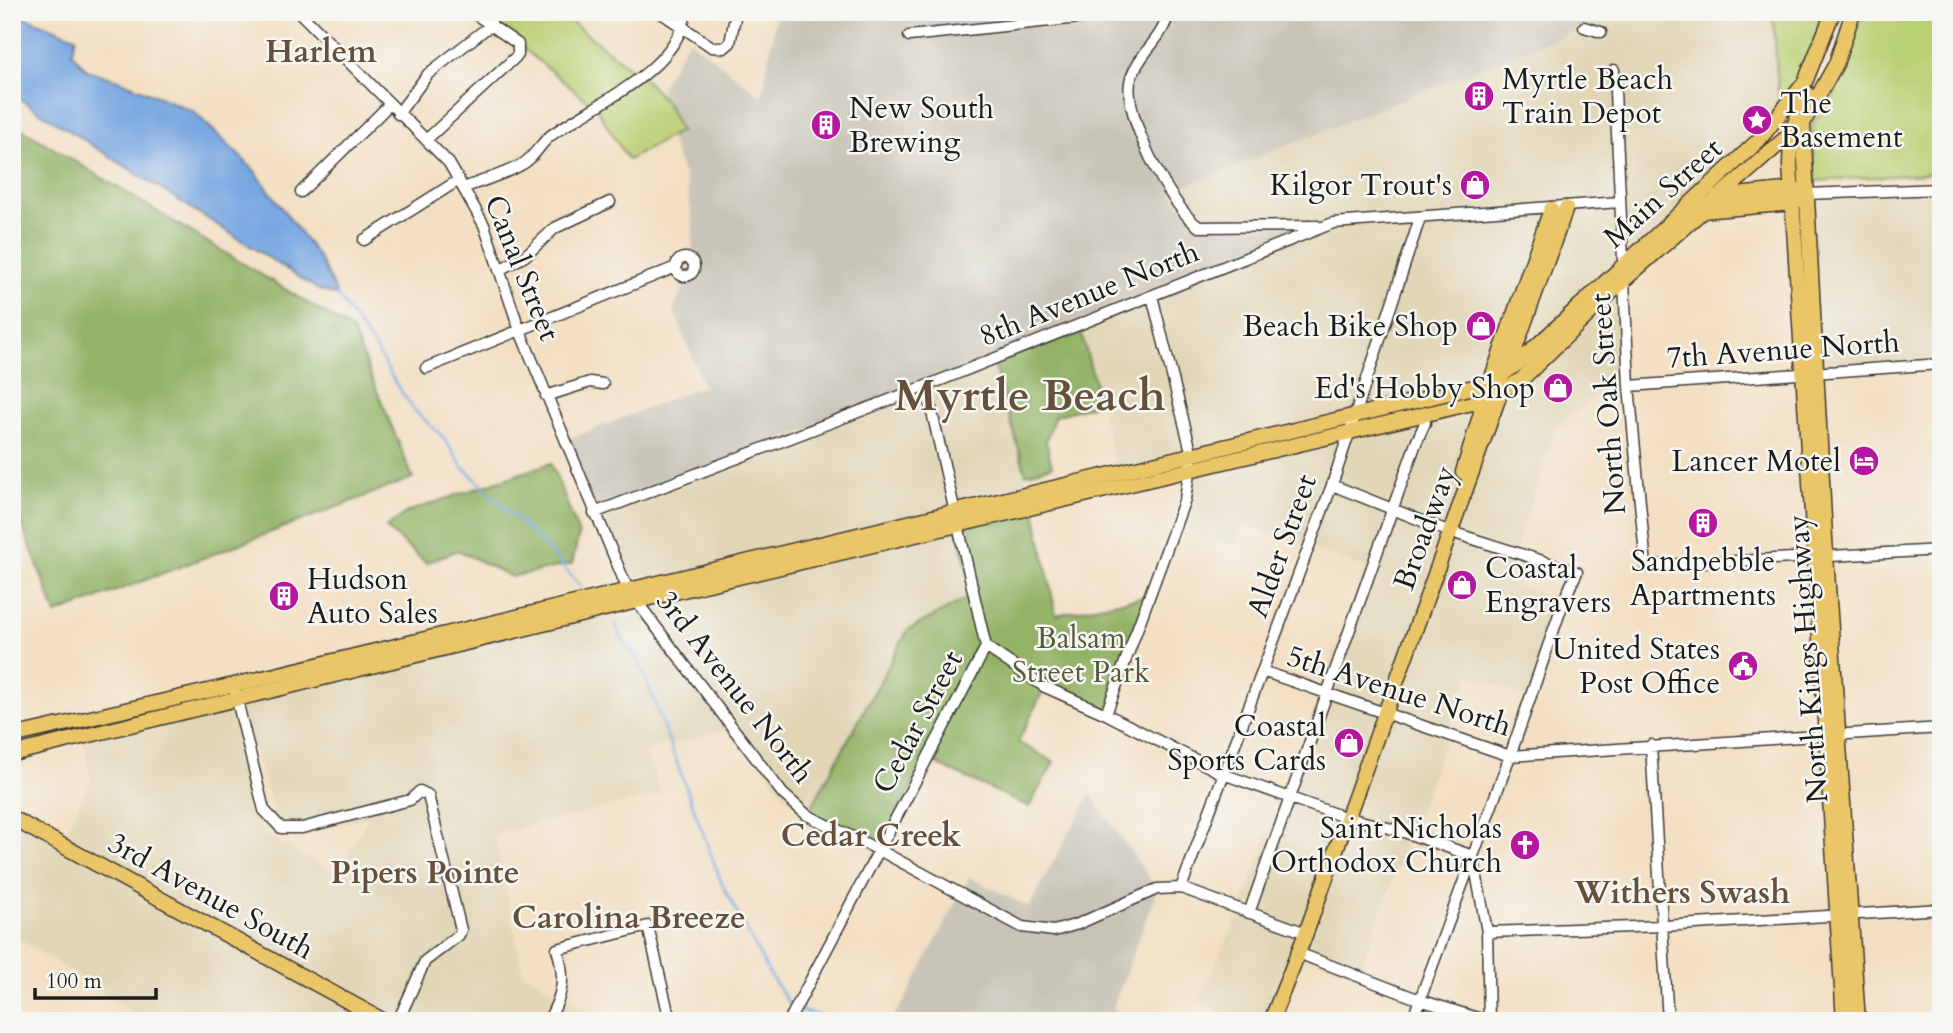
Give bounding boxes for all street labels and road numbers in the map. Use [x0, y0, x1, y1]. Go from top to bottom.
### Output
street label: Main Street [1595, 128, 1732, 257]
street label: Canal Street [474, 189, 570, 347]
street label: 8th Avenue North [973, 231, 1205, 357]
street label: North Oak Street [1580, 291, 1636, 516]
street label: 7th Avenue North [1665, 321, 1901, 379]
street label: Broadway [1384, 460, 1466, 596]
street label: Alder Street [1237, 468, 1327, 623]
street label: North Kings Highway [1777, 513, 1839, 805]
street label: 3rd Avenue North [647, 582, 824, 792]
street label: 5th Avenue North [1282, 635, 1517, 747]
street label: Cedar Street [863, 643, 973, 801]
street label: 3rd Avenue South [101, 822, 322, 970]

